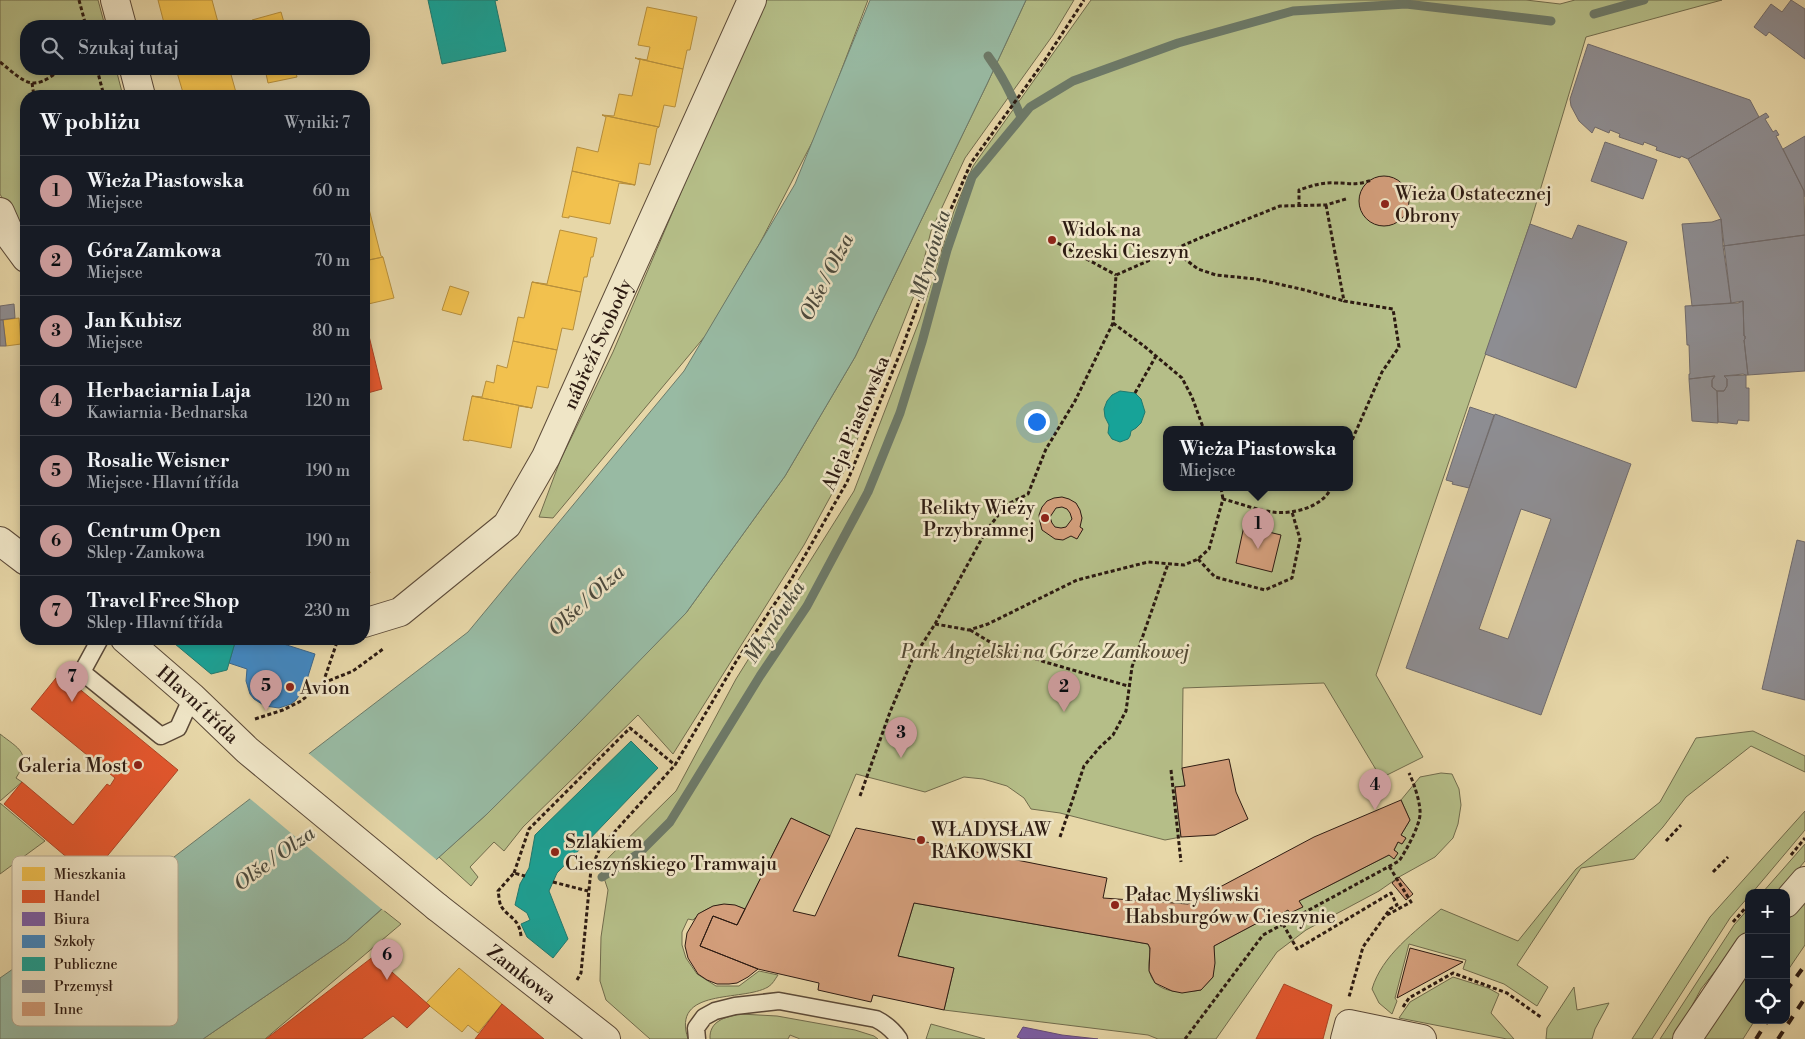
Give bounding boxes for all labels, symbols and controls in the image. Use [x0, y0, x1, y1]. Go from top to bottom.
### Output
search box [20, 20, 370, 75]
icon: search [38, 34, 66, 62]
text: Szukaj tutaj [78, 36, 179, 60]
text: W pobliżu [40, 110, 140, 136]
text: Wyniki: 7 [285, 113, 350, 133]
text: Wieża Piastowska [87, 169, 244, 193]
text: 1 [52, 181, 60, 201]
text: 60 m [312, 181, 350, 201]
place label: Wieża Ostatecznej Obrony [1394, 182, 1552, 228]
text: Miejsce [87, 193, 143, 213]
marker: Wieża Ostatecznej Obrony [1379, 198, 1391, 210]
water label: Młynówka [906, 206, 957, 304]
place label: Widok na Czeski Cieszyn [1061, 218, 1189, 264]
water label: Olše / Olza [795, 229, 860, 325]
marker: Widok na Czeski Cieszyn [1046, 234, 1058, 246]
text: Góra Zamkowa [87, 239, 221, 263]
text: 2 [51, 251, 61, 271]
text: 70 m [314, 251, 350, 271]
text: Miejsce [87, 263, 143, 283]
street label: nábřeží Svobody [558, 274, 638, 413]
text: Jan Kubisz [87, 309, 182, 333]
text: 3 [51, 321, 61, 341]
text: 80 m [312, 321, 350, 341]
text: Miejsce [87, 333, 143, 353]
street label: Aleja Piastowska [816, 352, 895, 495]
text: Herbaciarnia Laja [87, 379, 251, 403]
text: 4 [51, 391, 61, 411]
text: 120 m [306, 391, 350, 411]
text: Kawiarnia · Bednarska [87, 403, 248, 423]
your location [1024, 409, 1050, 435]
popup [1163, 426, 1353, 491]
text: Wieża Piastowska [1180, 437, 1336, 461]
text: Rosalie Weisner [87, 449, 230, 473]
text: 5 [51, 461, 61, 481]
text: 190 m [306, 461, 350, 481]
text: Miejsce [1180, 461, 1236, 481]
text: Miejsce · Hlavní třída [87, 473, 239, 493]
place label: Relikty Wieży Przybramnej [920, 496, 1036, 542]
pin: 1 [1242, 508, 1274, 549]
marker: Relikty Wieży Przybramnej [1039, 512, 1051, 524]
text: Centrum Open [87, 519, 221, 543]
text: 6 [51, 531, 61, 551]
text: 190 m [306, 531, 350, 551]
text: Sklep · Zamkowa [87, 543, 204, 563]
water label: Olše / Olza [544, 560, 631, 642]
water label: Młynówka [739, 576, 812, 669]
text: Travel Free Shop [87, 589, 240, 613]
text: 7 [51, 601, 61, 621]
text: 230 m [304, 601, 350, 621]
text: Sklep · Hlavní třída [87, 613, 223, 633]
park label: Park Angielski na Górze Zamkowej [900, 640, 1190, 664]
pin: 7 [56, 661, 88, 702]
street label: Hlavní třída [152, 661, 244, 749]
pin: 5 [250, 670, 282, 711]
pin: 2 [1048, 671, 1080, 712]
place label: Avion [299, 676, 350, 700]
marker: Avion [284, 681, 296, 693]
pin: 3 [885, 717, 917, 758]
place label: Galeria Most [18, 754, 128, 778]
marker: Galeria Most [132, 759, 144, 771]
pin: 4 [1359, 769, 1391, 810]
place label: WŁADYSŁAW RAKOWSKI [930, 818, 1052, 864]
water label: Olše / Olza [229, 821, 321, 897]
place label: Szlakiem Cieszyńskiego Tramwaju [565, 830, 777, 876]
marker: WŁADYSŁAW RAKOWSKI [915, 834, 927, 846]
marker: Szlakiem Cieszyńskiego Tramwaju [549, 846, 561, 858]
legend [12, 856, 178, 1026]
text: Mieszkania [54, 866, 127, 884]
place label: Pałac Myśliwski Habsburgów w Cieszynie [1125, 883, 1336, 929]
text: Handel [54, 888, 100, 906]
map controls [1745, 889, 1790, 1024]
button: + [1745, 889, 1790, 934]
marker: Pałac Myśliwski Habsburgów w Cieszynie [1109, 899, 1121, 911]
text: Biura [53, 911, 90, 929]
text: Szkoły [54, 933, 95, 951]
button: − [1745, 934, 1790, 979]
pin: 6 [371, 939, 403, 980]
street label: Zamkowa [482, 940, 561, 1009]
text: Publiczne [54, 956, 118, 974]
text: Przemysł [54, 978, 114, 996]
button: locate [1745, 979, 1790, 1024]
text: Inne [54, 1001, 83, 1019]

